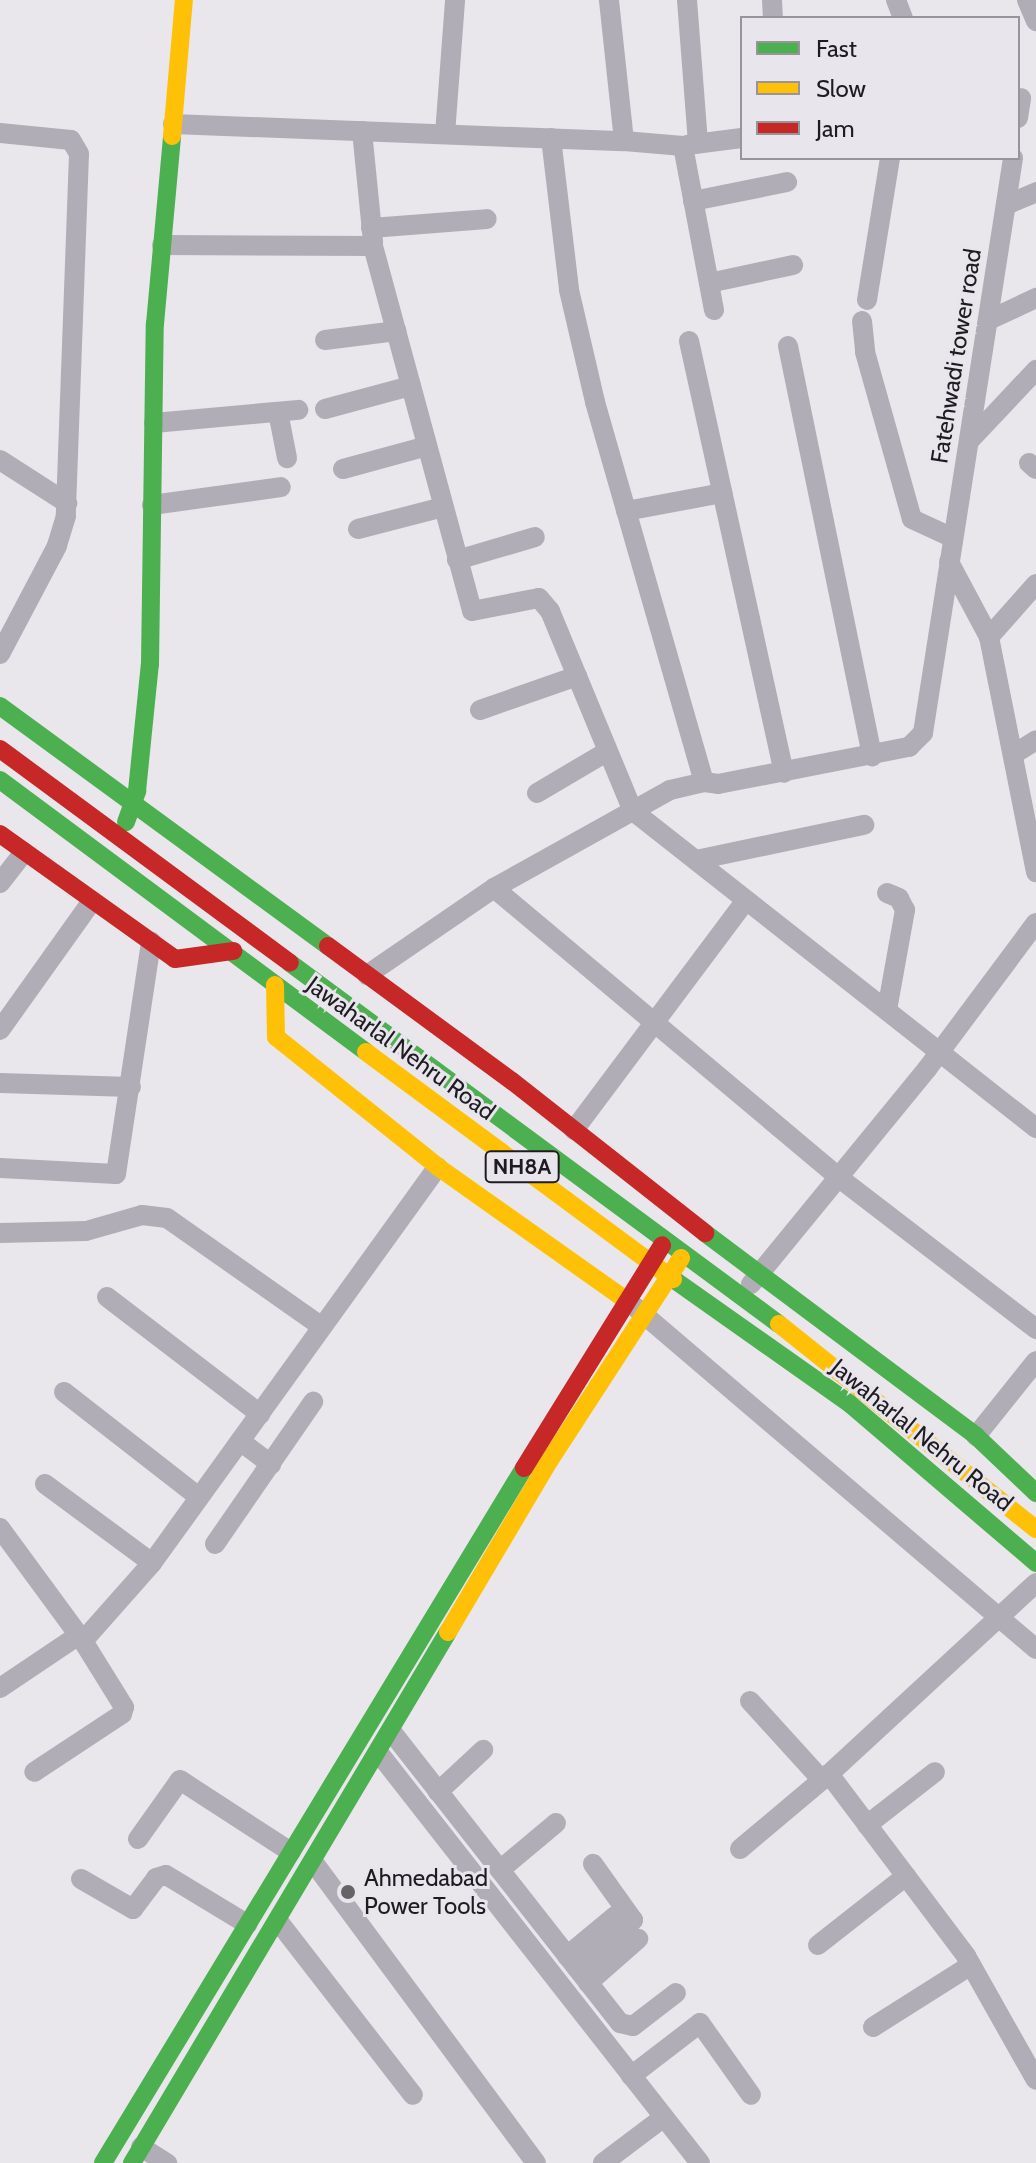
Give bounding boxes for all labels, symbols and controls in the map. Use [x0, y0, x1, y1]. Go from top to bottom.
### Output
legend [740, 16, 1020, 160]
text: Fast [816, 34, 857, 63]
text: Slow [816, 74, 866, 103]
text: Jam [816, 114, 854, 143]
street label: Fatehwadi tower road [925, 247, 987, 465]
street label: Jawaharlal Nehru Road [301, 970, 501, 1126]
road number: NH8A [484, 1149, 560, 1185]
street label: Jawaharlal Nehru Road [825, 1353, 1019, 1517]
place label: Ahmedabad Power Tools [364, 1864, 488, 1920]
marker: Ahmedabad Power Tools [339, 1883, 357, 1901]

